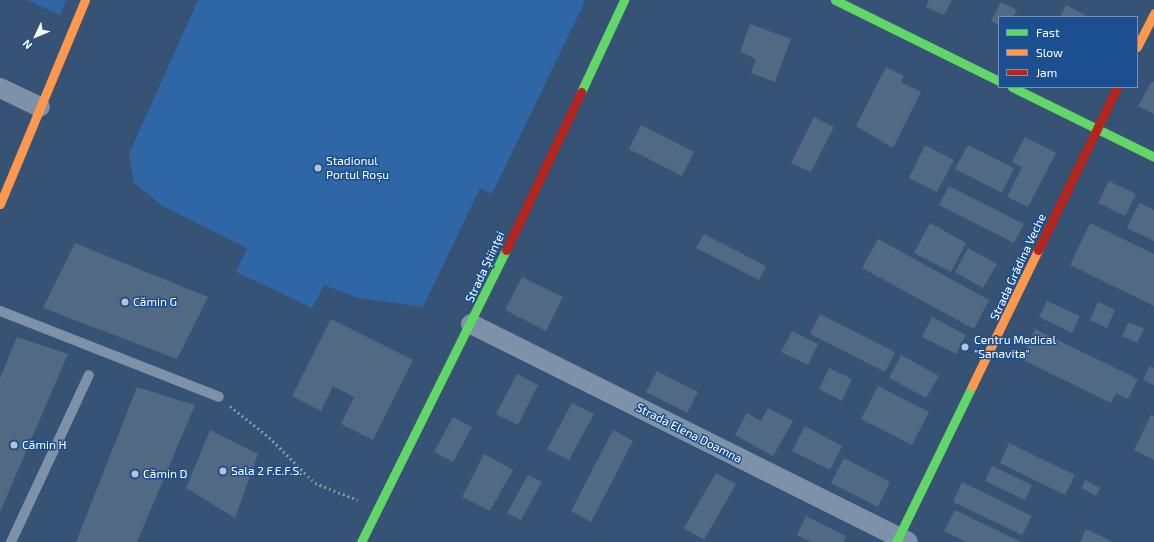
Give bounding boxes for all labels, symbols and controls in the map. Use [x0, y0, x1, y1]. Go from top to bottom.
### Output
north arrow [16, 16, 56, 56]
legend [998, 16, 1138, 88]
text: Fast [1036, 25, 1059, 39]
text: N [20, 37, 34, 52]
text: Slow [1036, 45, 1063, 59]
text: Jam [1036, 65, 1057, 79]
place label: Stadionul Portul Roșu [326, 154, 389, 182]
marker: Stadionul Portul Roșu [313, 163, 323, 173]
street label: Strada Grădina Veche [987, 211, 1049, 323]
street label: Strada Științei [462, 229, 508, 305]
place label: Cămin G [133, 295, 177, 309]
marker: Cămin G [120, 297, 130, 307]
place label: Centru Medical "Sanavita" [974, 333, 1056, 361]
marker: Centru Medical "Sanavita" [959, 341, 971, 353]
street label: Strada Elena Doamna [634, 400, 744, 466]
place label: Cămin H [22, 438, 67, 452]
marker: Cămin H [9, 440, 19, 450]
place label: Sala 2 F.E.F.S. [231, 464, 302, 478]
marker: Sala 2 F.E.F.S. [218, 466, 228, 476]
place label: Cămin D [143, 467, 188, 481]
marker: Cămin D [130, 469, 140, 479]

